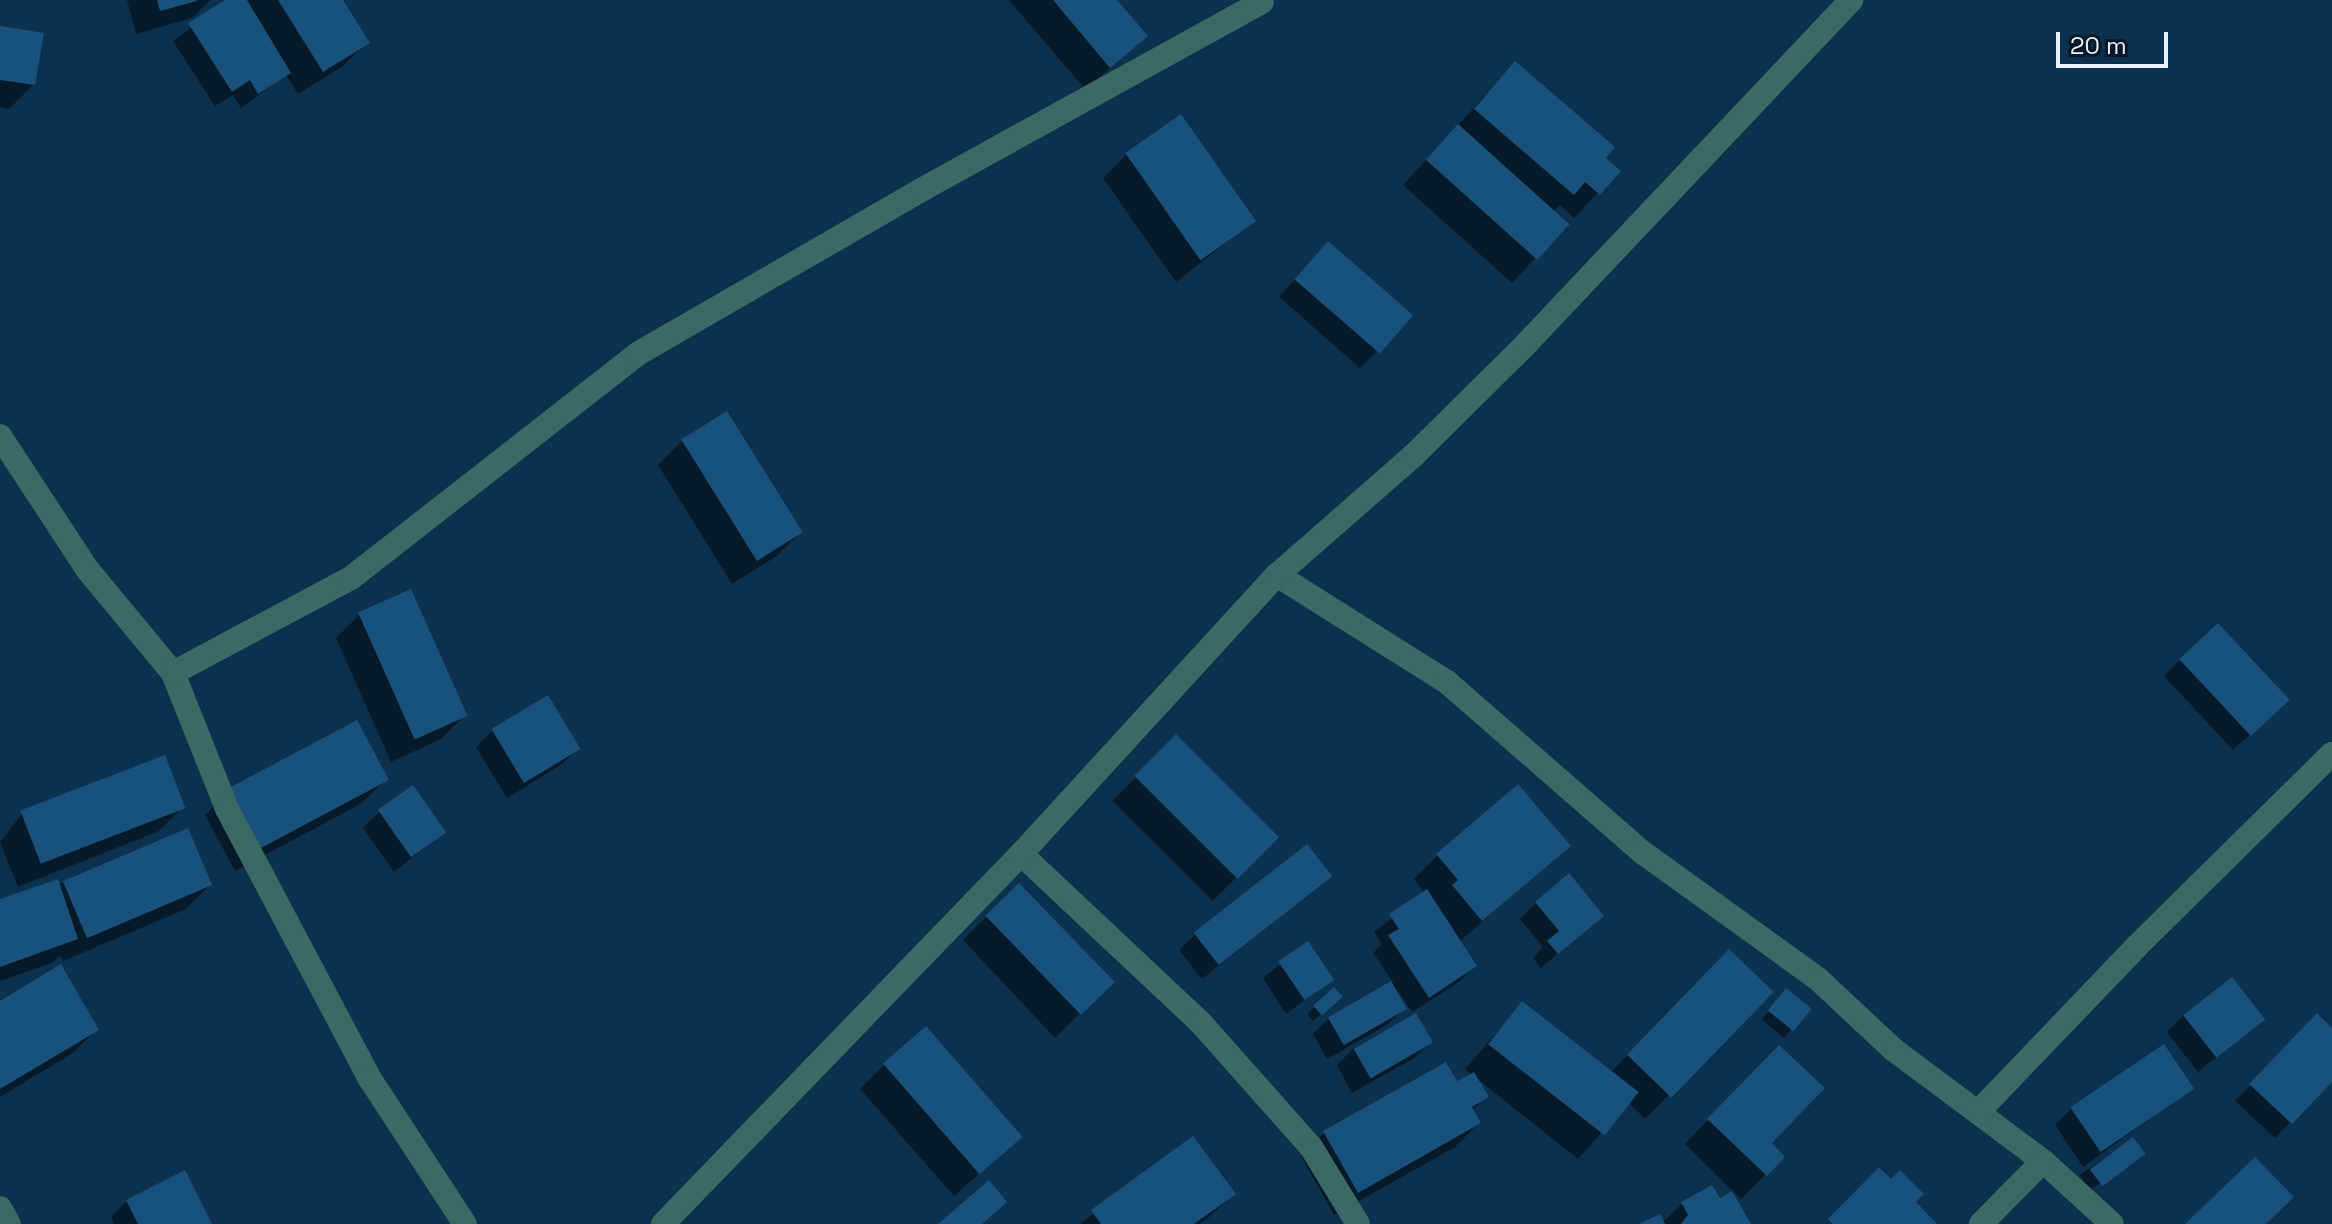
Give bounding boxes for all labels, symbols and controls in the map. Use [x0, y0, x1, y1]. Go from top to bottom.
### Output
scale bar [2060, 16, 2172, 66]
text: 20 m [2070, 30, 2127, 61]

